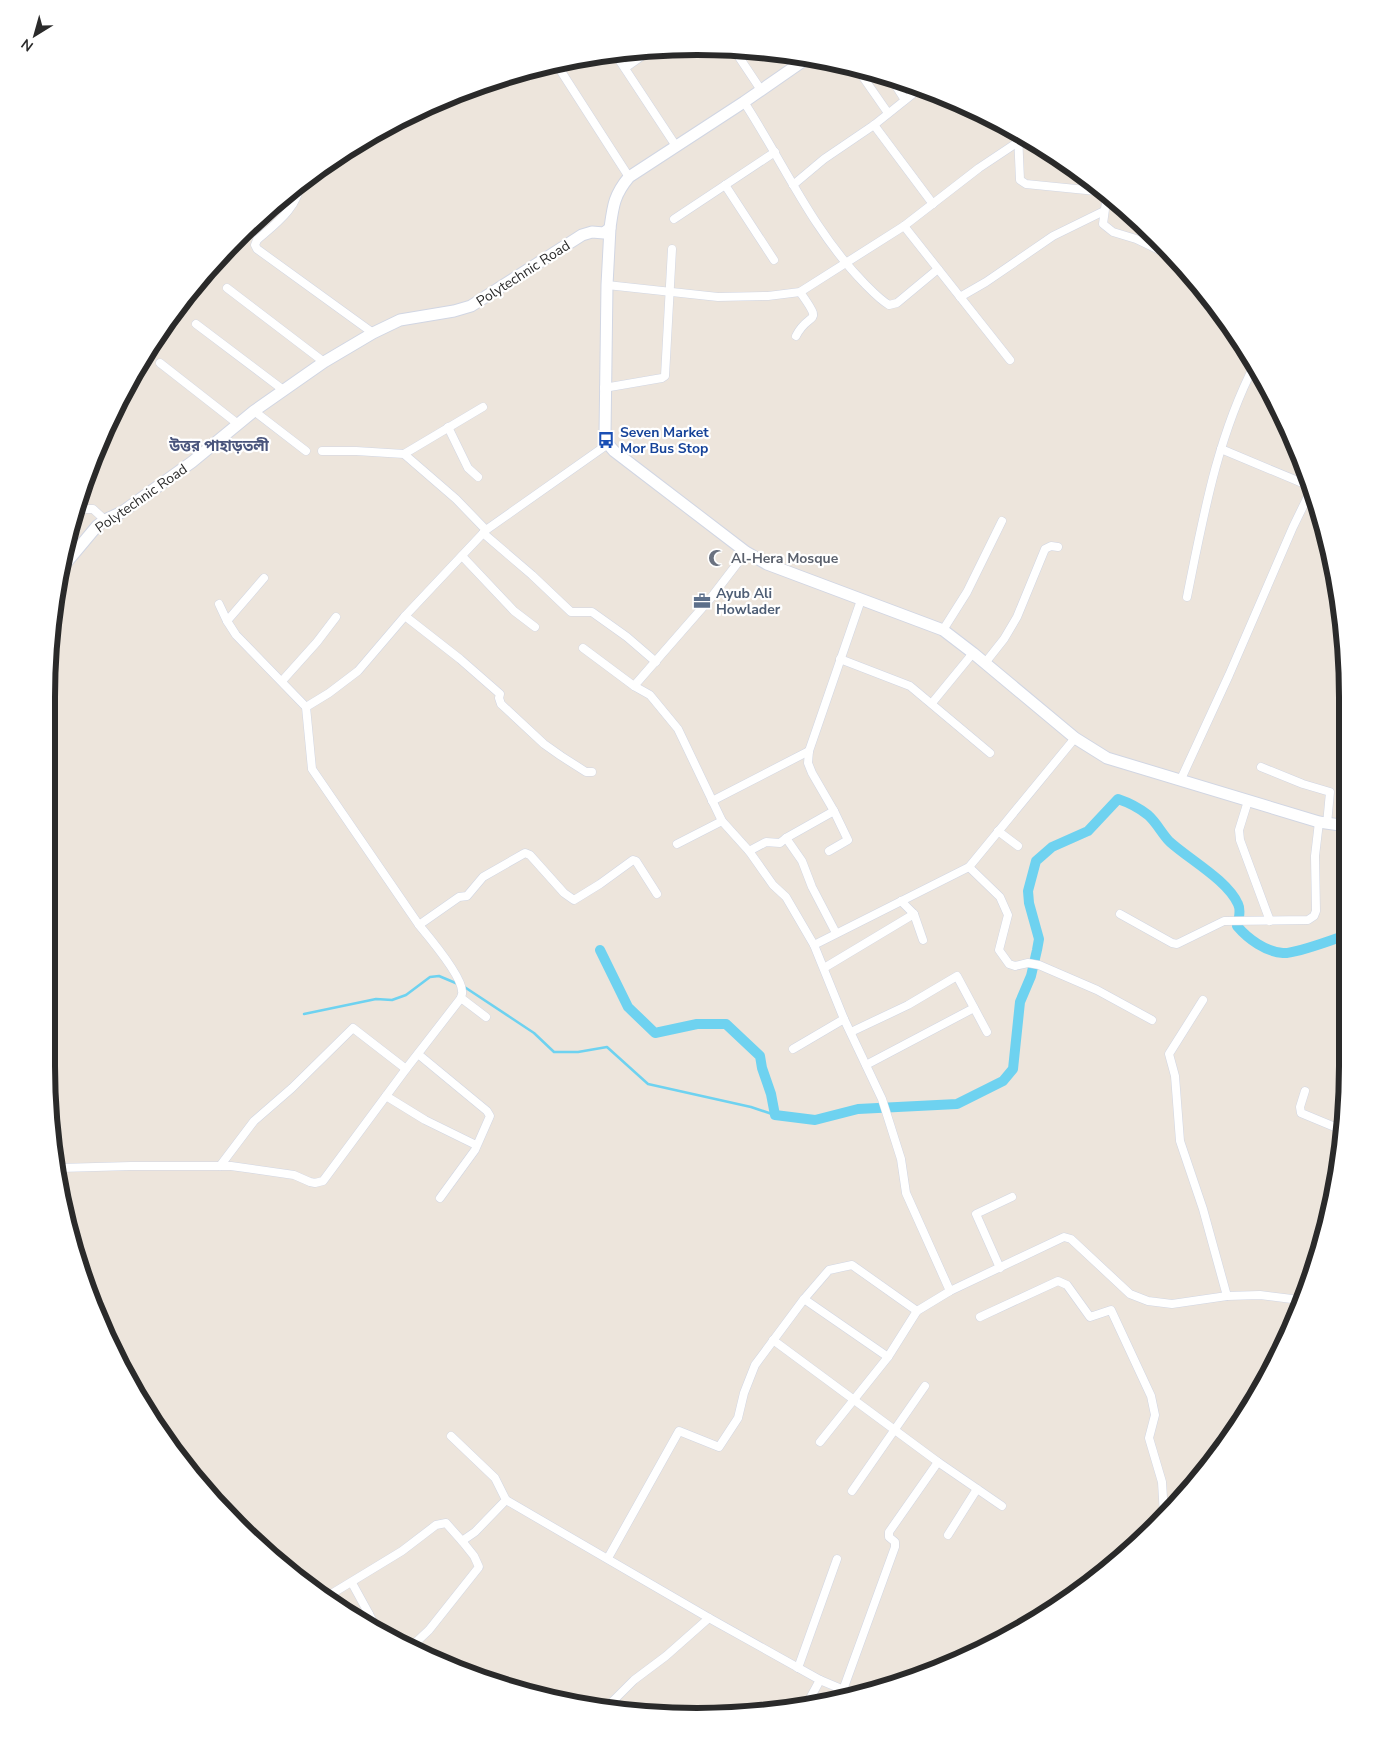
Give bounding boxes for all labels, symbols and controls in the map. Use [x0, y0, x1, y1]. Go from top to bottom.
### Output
north arrow [10, 10, 60, 60]
text: N [18, 34, 37, 56]
street label: Polytechnic Road [473, 236, 574, 311]
place label: Seven Market Mor Bus Stop [620, 423, 709, 458]
bus stop icon: Seven Market Mor Bus Stop [596, 430, 616, 450]
district label: উত্তর পাহাড়তলী [168, 436, 270, 456]
street label: Polytechnic Road [92, 460, 191, 537]
mosque icon: Al-Hera Mosque [707, 548, 727, 568]
place label: Al-Hera Mosque [731, 549, 839, 568]
place label: Ayub Ali Howlader [716, 584, 781, 619]
office icon: Ayub Ali Howlader [692, 591, 712, 611]

